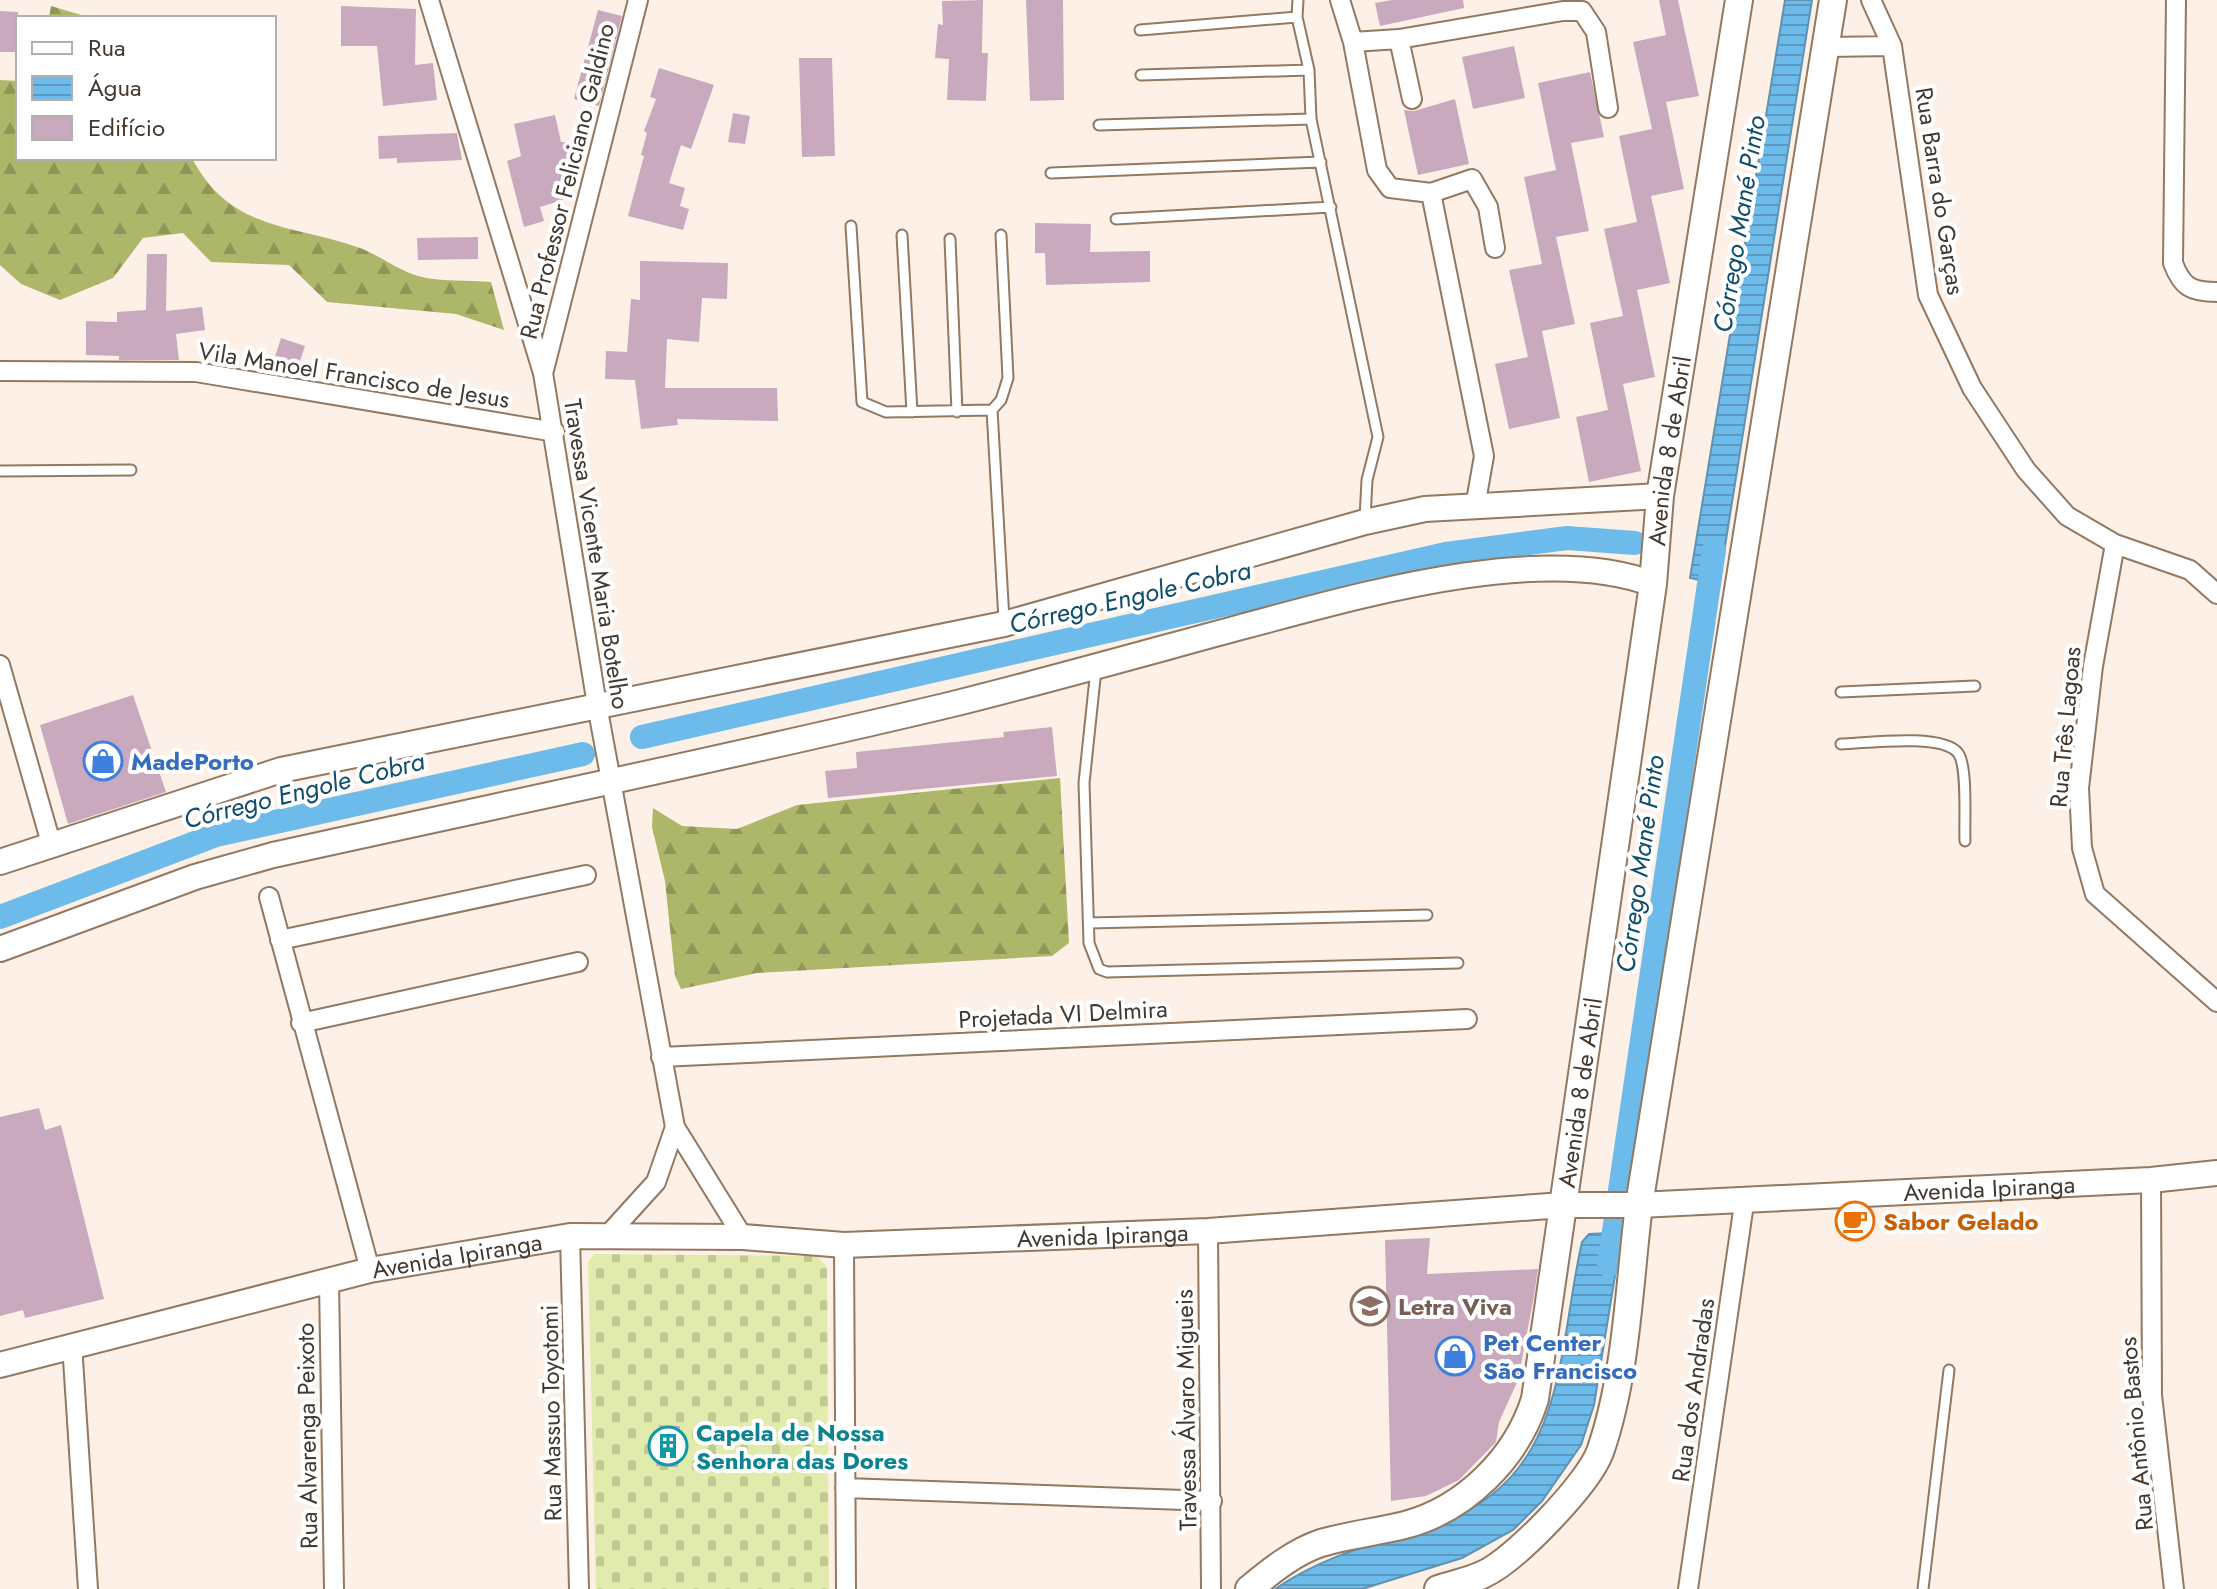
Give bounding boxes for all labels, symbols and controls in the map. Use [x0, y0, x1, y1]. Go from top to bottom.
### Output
legend [16, 16, 276, 160]
street label: Rua Professor Feliciano Galdino [511, 19, 623, 343]
text: Rua [88, 30, 126, 65]
text: Água [88, 70, 142, 105]
street label: Rua Barra do Garças [1906, 85, 1974, 297]
text: Edifício [88, 110, 165, 145]
water label: Córrego Mané Pinto [1703, 113, 1775, 335]
street label: Vila Manoel Francisco de Jesus [196, 333, 512, 417]
street label: Avenida 8 de Abril [1639, 353, 1700, 547]
street label: Travessa Vicente Maria Botelho [555, 396, 639, 712]
water label: Córrego Engole Cobra [1005, 551, 1255, 643]
street label: Rua Três Lagoas [2041, 645, 2089, 809]
shop icon: MadePorto [82, 740, 124, 782]
water label: Córrego Engole Cobra [179, 741, 429, 838]
place label: MadePorto [131, 744, 254, 779]
water label: Córrego Mané Pinto [1606, 753, 1674, 975]
street label: Projetada VI Delmira [957, 991, 1169, 1037]
street label: Avenida 8 de Abril [1548, 995, 1610, 1190]
street label: Avenida Ipiranga [1902, 1166, 2076, 1210]
cafe icon: Sabor Gelado [1834, 1200, 1876, 1242]
place label: Sabor Gelado [1883, 1204, 2039, 1239]
street label: Avenida Ipiranga [1016, 1214, 1189, 1256]
street label: Avenida Ipiranga [369, 1224, 544, 1287]
school or university icon: Letra Viva [1349, 1285, 1391, 1327]
street label: Travessa Álvaro Migueis [1166, 1289, 1206, 1531]
place label: Letra Viva [1398, 1289, 1512, 1324]
street label: Rua dos Andradas [1663, 1296, 1723, 1484]
street label: Rua Massuo Toyotomi [532, 1304, 570, 1522]
street label: Rua Alvarenga Peixoto [288, 1323, 326, 1549]
place label: Pet Center São Francisco [1483, 1325, 1637, 1388]
shop icon: Pet Center São Francisco [1434, 1335, 1476, 1377]
street label: Rua Antônio Bastos [2110, 1336, 2162, 1532]
place label: Capela de Nossa Senhora das Dores [696, 1415, 908, 1478]
building icon: Capela de Nossa Senhora das Dores [647, 1425, 689, 1467]

